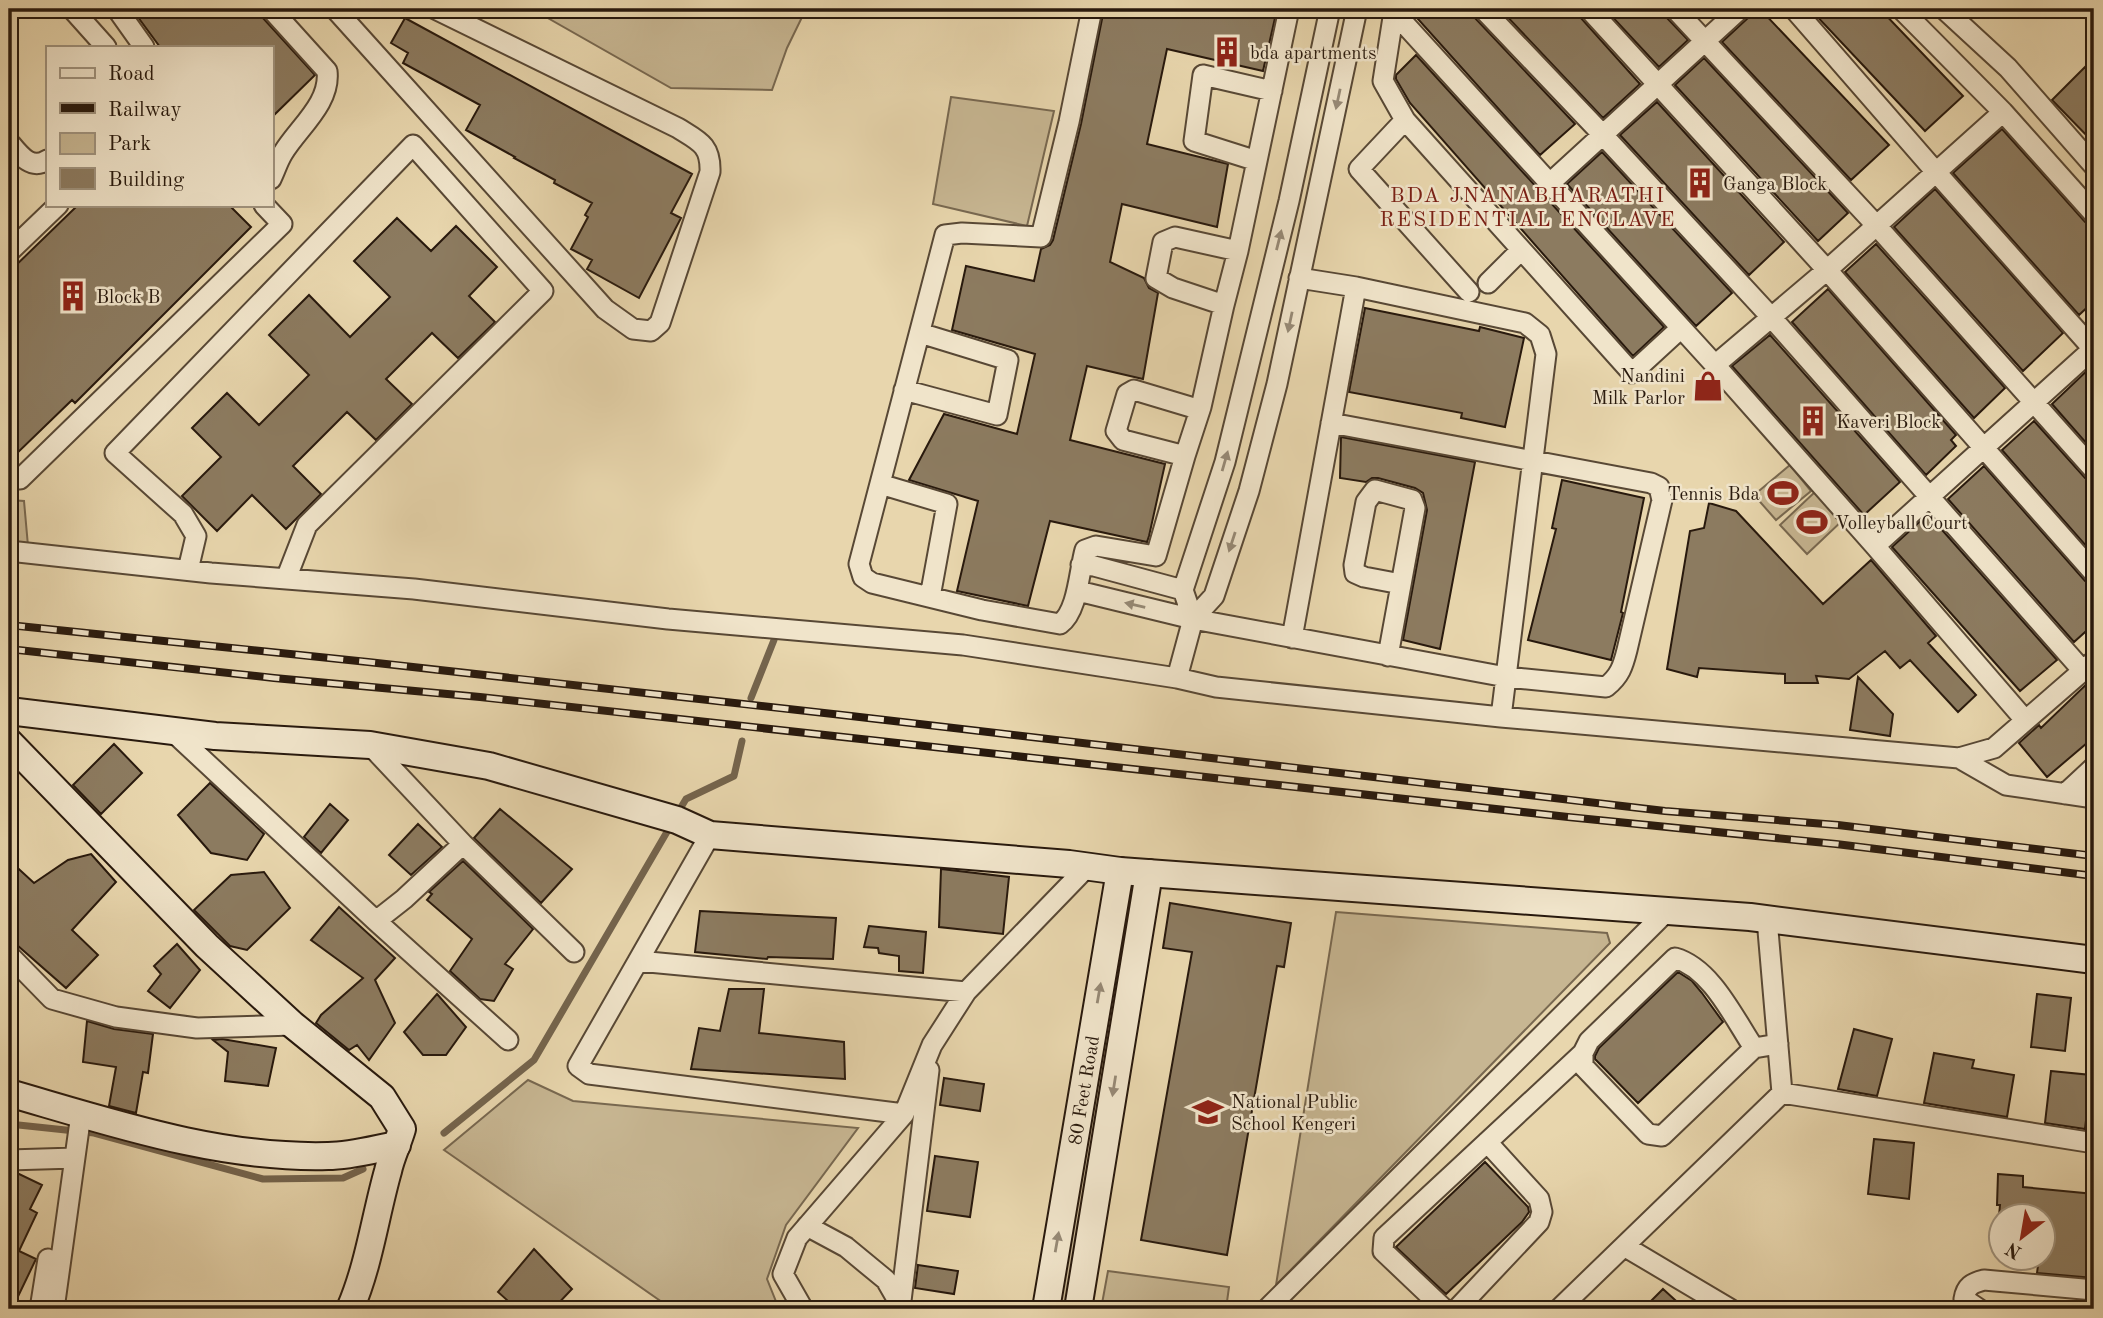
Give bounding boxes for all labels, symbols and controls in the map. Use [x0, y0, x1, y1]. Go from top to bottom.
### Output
building icon: bda apartments [1210, 35, 1244, 69]
place label: bda apartments [1250, 45, 1376, 64]
legend [46, 46, 273, 206]
text: Road [108, 64, 155, 85]
one-way arrow [1332, 88, 1343, 110]
text: Railway [108, 100, 182, 121]
text: Park [108, 134, 151, 155]
building icon: Ganga Block [1683, 166, 1717, 200]
text: Building [108, 170, 185, 191]
place label: Ganga Block [1723, 176, 1827, 195]
district label: BDA JNANABHARATHI RESIDENTIAL ENCLAVE [1379, 186, 1677, 231]
one-way arrow [1274, 229, 1285, 251]
building icon: Block B [56, 279, 90, 313]
place label: Block B [96, 289, 160, 308]
one-way arrow [1285, 311, 1296, 333]
place label: Nandini Milk Parlor [1592, 368, 1685, 409]
shop icon: Nandini Milk Parlor [1691, 369, 1725, 403]
building icon: Kaveri Block [1796, 404, 1830, 438]
place label: Kaveri Block [1836, 414, 1941, 433]
one-way arrow [1220, 450, 1231, 472]
sports icon: Tennis Bda [1766, 476, 1800, 510]
place label: Tennis Bda [1667, 486, 1761, 505]
sports icon: Volleyball Court [1795, 505, 1829, 539]
place label: Volleyball Court [1835, 515, 1968, 534]
one-way arrow [1226, 531, 1237, 552]
one-way arrow [1124, 600, 1146, 611]
one-way arrow [1094, 982, 1105, 1004]
street label: 80 Feet Road [1067, 1034, 1104, 1147]
one-way arrow [1108, 1075, 1119, 1097]
place label: National Public School Kengeri [1231, 1094, 1358, 1135]
school or university icon: National Public School Kengeri [1191, 1095, 1225, 1129]
north arrow [1988, 1202, 2058, 1272]
one-way arrow [1052, 1231, 1063, 1253]
text: N [2003, 1237, 2026, 1261]

